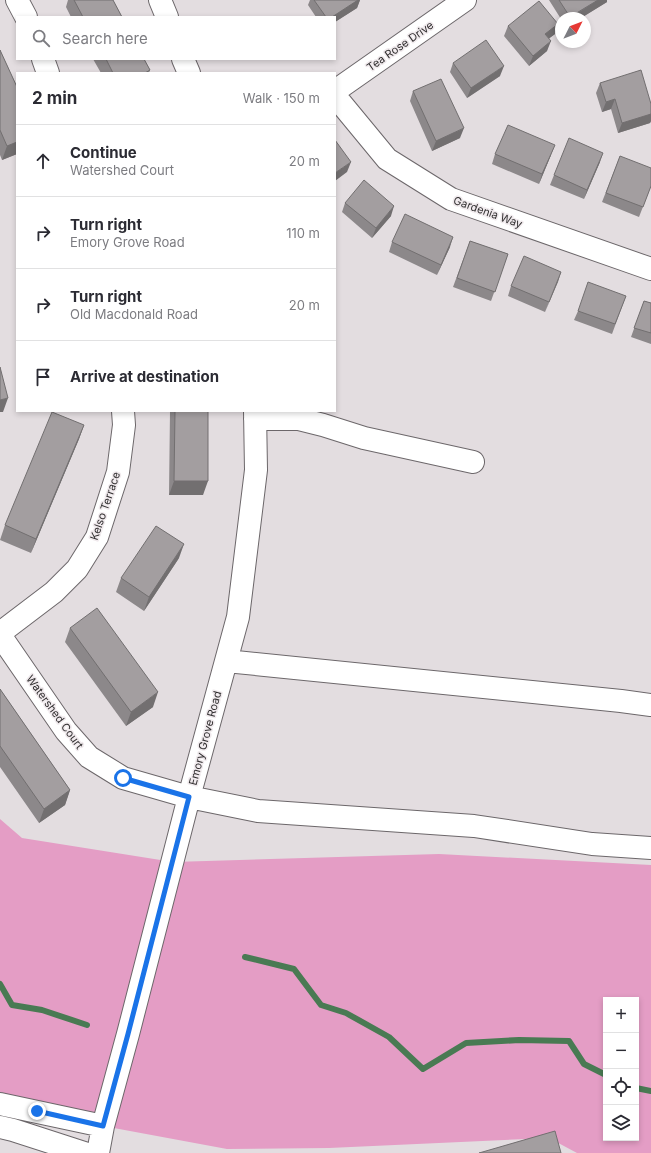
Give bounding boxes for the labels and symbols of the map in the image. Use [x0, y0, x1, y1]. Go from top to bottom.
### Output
north arrow [555, 12, 591, 48]
street label: Tea Rose Drive [364, 18, 436, 74]
street label: Gardenia Way [452, 193, 524, 231]
street label: Kelso Terrace [87, 470, 123, 542]
street label: Watershed Court [23, 672, 87, 752]
street label: Emory Grove Road [186, 689, 224, 787]
route start [114, 769, 132, 787]
route end [28, 1102, 46, 1120]

